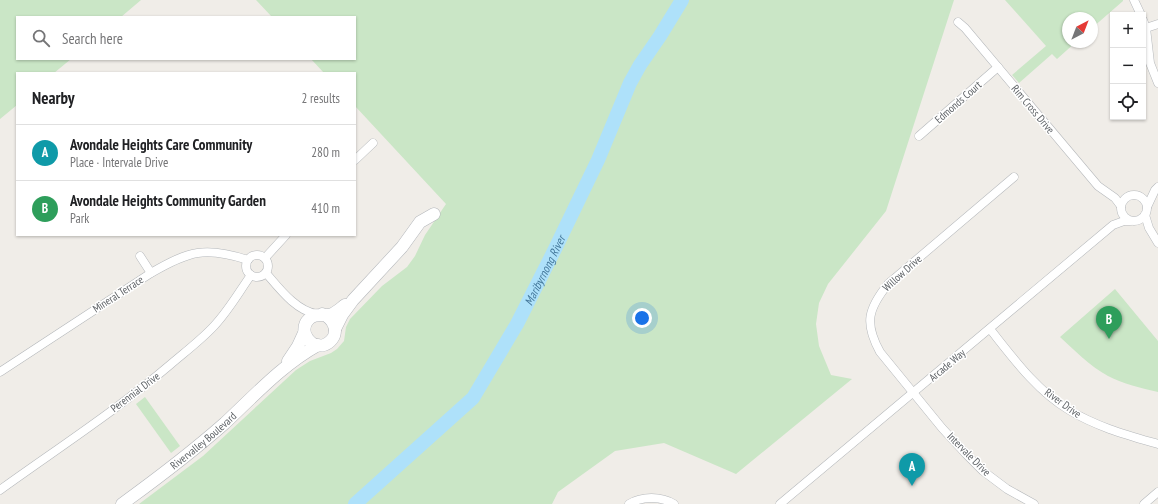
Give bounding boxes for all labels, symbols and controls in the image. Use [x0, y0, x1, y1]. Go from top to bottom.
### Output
north arrow [1062, 12, 1098, 48]
map controls [1110, 12, 1146, 120]
button: + [1110, 12, 1146, 48]
search box [16, 16, 356, 60]
icon: search [30, 27, 52, 49]
text: Search here [62, 29, 123, 48]
button: − [1110, 48, 1146, 84]
street label: Edmonds Court [932, 78, 984, 126]
street label: Rim Cross Drive [1008, 82, 1058, 137]
button: locate [1110, 84, 1146, 120]
text: Nearby [32, 87, 75, 109]
text: 2 results [301, 90, 340, 107]
text: Avondale Heights Care Community [70, 135, 252, 154]
text: A [42, 144, 48, 161]
text: 280 m [311, 144, 340, 161]
text: Place · Intervale Drive [70, 154, 168, 171]
text: Avondale Heights Community Garden [70, 191, 266, 210]
text: B [42, 200, 48, 217]
text: 410 m [311, 200, 340, 217]
text: Park [70, 210, 89, 227]
water label: Maribyrnong River [520, 231, 569, 308]
street label: Willow Drive [879, 251, 925, 294]
street label: Mineral Terrace [90, 272, 146, 316]
pin: B [1096, 306, 1122, 339]
your location [632, 308, 652, 328]
street label: Arcade Way [926, 345, 969, 384]
street label: Perennial Drive [108, 369, 163, 415]
street label: River Drive [1042, 385, 1084, 421]
street label: Rivervalley Boulevard [167, 409, 239, 472]
street label: Intervale Drive [944, 429, 994, 479]
pin: A [899, 453, 925, 486]

